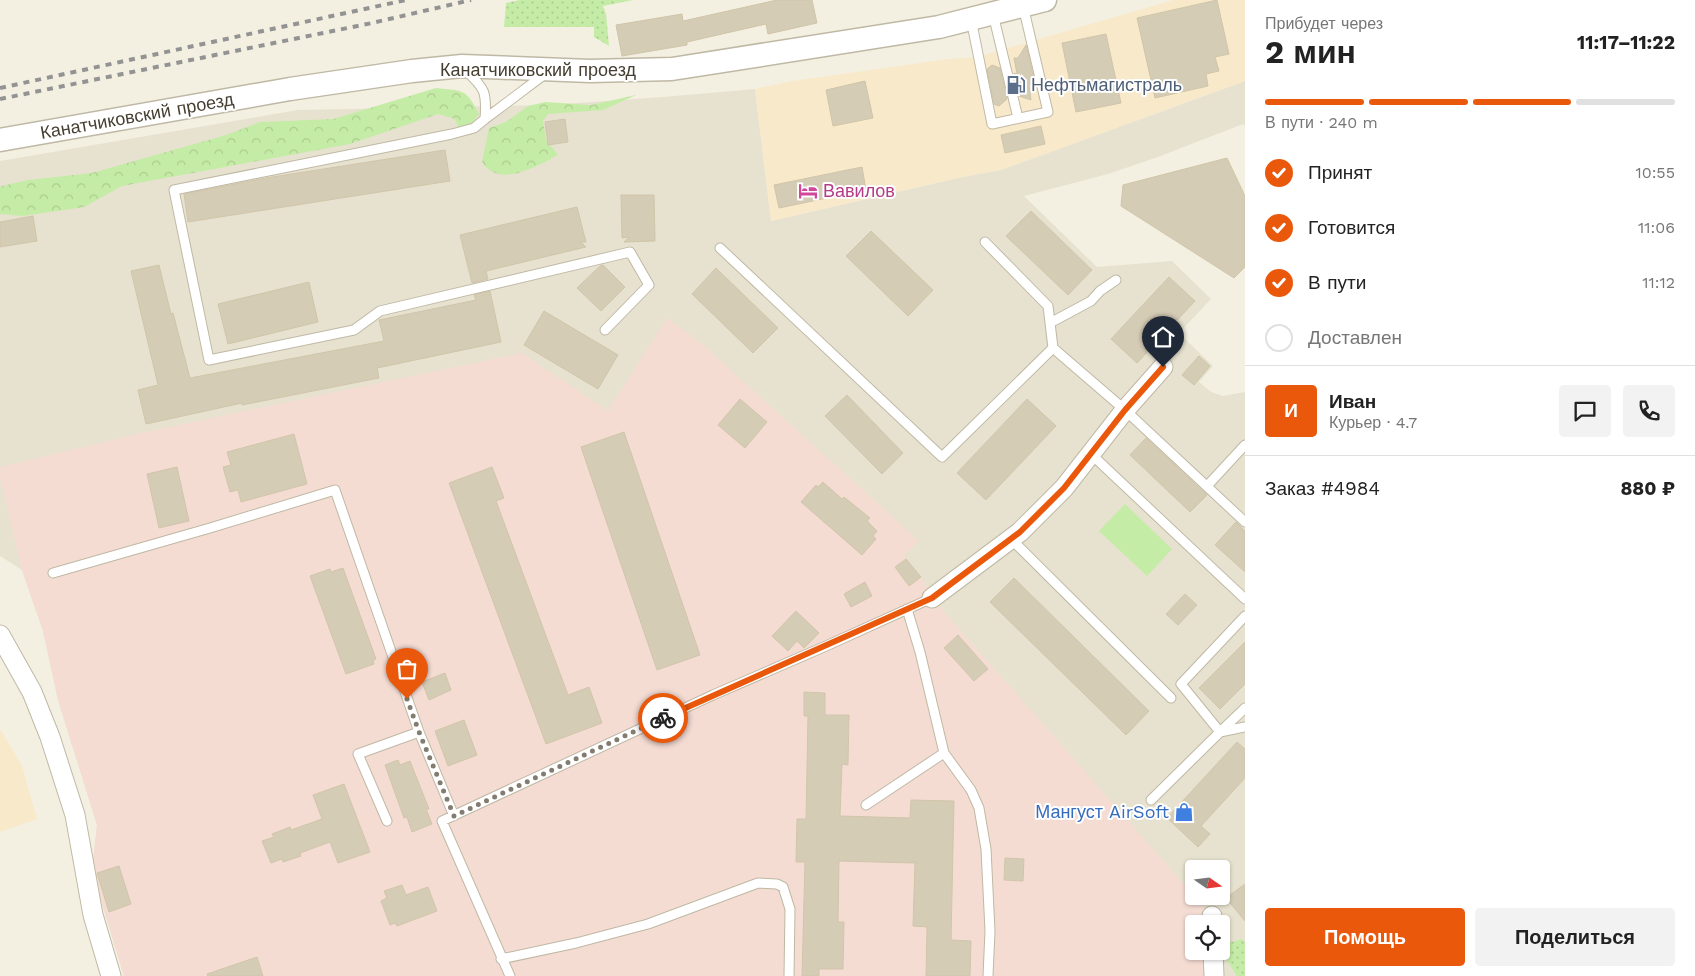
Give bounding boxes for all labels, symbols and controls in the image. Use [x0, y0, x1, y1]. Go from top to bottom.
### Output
text: Прибудет через [1265, 14, 1383, 33]
text: 11:17–11:22 [1577, 31, 1675, 54]
text: 2 мин [1265, 33, 1356, 71]
street label: Канатчиковский проезд [440, 59, 637, 80]
fuel station icon: Нефтьмагистраль [1005, 74, 1027, 96]
place label: Нефтьмагистраль [1031, 74, 1182, 95]
street label: Канатчиковский проезд [39, 88, 236, 143]
text: В пути · 240 m [1265, 113, 1378, 132]
icon: check [1265, 159, 1293, 187]
text: Принят [1308, 161, 1372, 184]
text: 10:55 [1635, 163, 1675, 182]
hotel icon: Вавилов [797, 180, 819, 202]
place label: Вавилов [823, 180, 895, 201]
icon: check [1265, 214, 1293, 242]
text: Готовится [1308, 216, 1395, 239]
text: 11:06 [1638, 218, 1675, 237]
icon: check [1265, 269, 1293, 297]
text: В пути [1308, 271, 1366, 294]
text: 11:12 [1642, 273, 1675, 292]
pin [1142, 316, 1184, 367]
icon: home [1149, 323, 1177, 351]
text: Доставлен [1308, 326, 1402, 349]
button: chat [1559, 385, 1611, 437]
button: phone [1623, 385, 1675, 437]
text: Иван [1329, 390, 1376, 413]
text: И [1284, 399, 1298, 422]
text: Курьер · 4.7 [1329, 413, 1417, 432]
text: Заказ #4984 [1265, 477, 1380, 500]
text: 880 ₽ [1620, 477, 1675, 500]
pin [386, 648, 428, 699]
icon: bag [393, 655, 421, 683]
courier [638, 693, 688, 743]
icon: bike [649, 704, 677, 732]
place label: Мангуст AirSoft [1035, 801, 1169, 822]
shop icon: Мангуст AirSoft [1173, 801, 1195, 823]
north arrow [1185, 860, 1230, 905]
map controls [1185, 860, 1230, 960]
button: Помощь [1265, 908, 1465, 966]
button: Поделиться [1475, 908, 1675, 966]
button: locate [1185, 915, 1230, 960]

